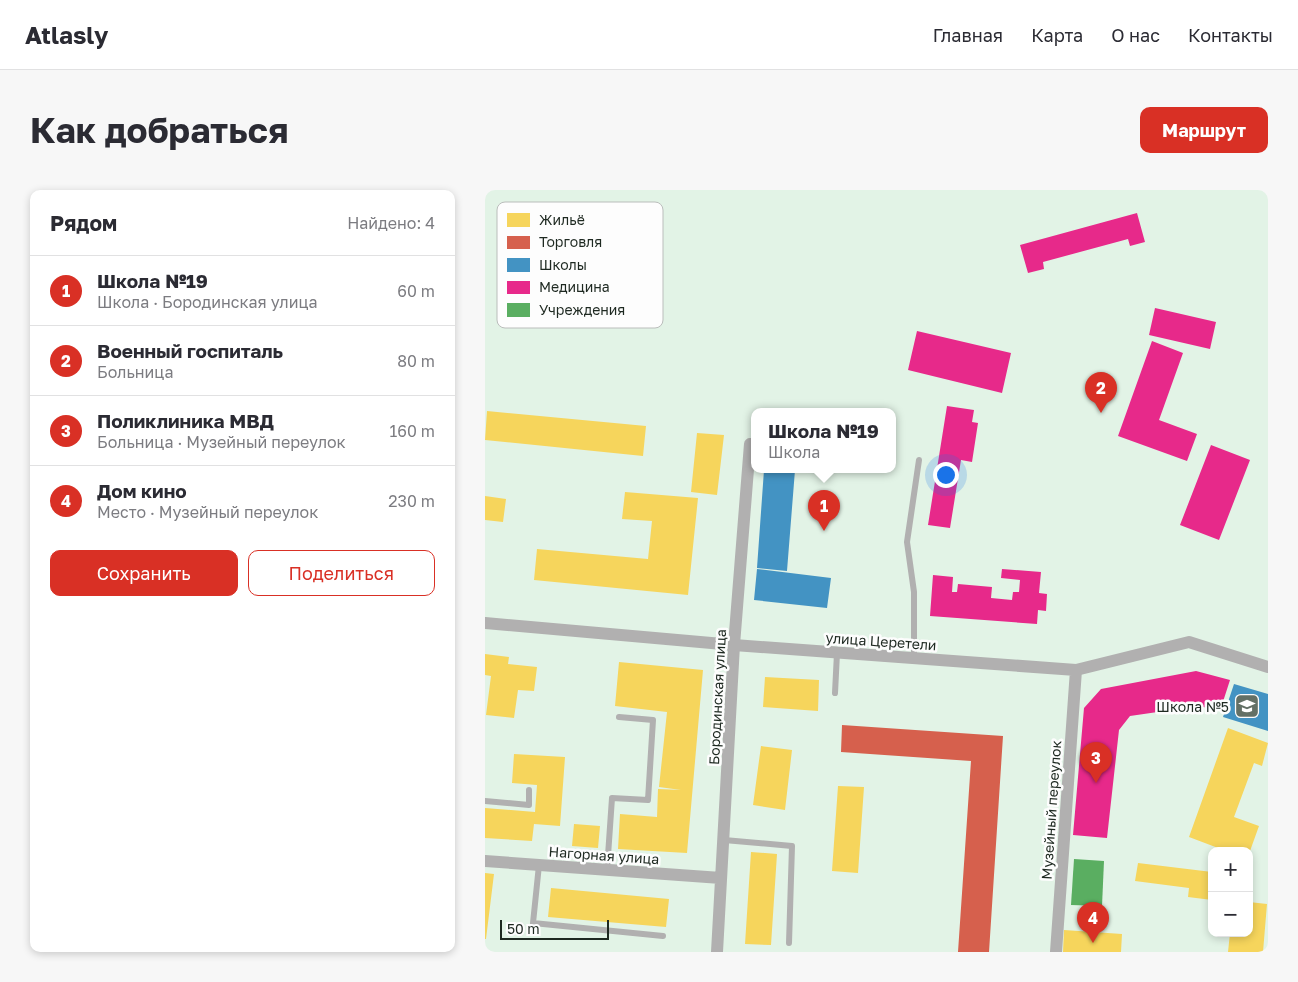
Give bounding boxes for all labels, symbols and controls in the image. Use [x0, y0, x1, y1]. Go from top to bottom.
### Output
text: Atlasly [25, 20, 108, 49]
text: Главная [933, 24, 1003, 46]
text: Карта [1031, 24, 1083, 46]
text: О нас [1111, 24, 1160, 46]
text: Контакты [1188, 24, 1273, 46]
button: Маршрут [1140, 107, 1268, 153]
text: Как добраться [30, 109, 288, 151]
legend [497, 202, 663, 328]
text: Рядом [50, 210, 117, 236]
text: Жильё [539, 211, 585, 228]
text: Найдено: 4 [347, 213, 435, 233]
text: Торговля [539, 233, 602, 250]
text: Школы [539, 256, 587, 273]
text: Школа №19 [97, 269, 208, 292]
text: Медицина [539, 278, 610, 295]
text: 1 [62, 281, 70, 301]
text: 60 m [397, 281, 435, 301]
text: Школа · Бородинская улица [97, 292, 318, 312]
text: Учреждения [539, 301, 625, 318]
text: Военный госпиталь [97, 339, 283, 362]
text: 2 [61, 351, 71, 371]
text: 80 m [397, 351, 435, 371]
text: Больница [97, 362, 173, 382]
pin: 2 [1085, 372, 1117, 413]
popup [751, 408, 896, 473]
text: Поликлиника МВД [97, 409, 274, 432]
text: Школа №19 [768, 419, 879, 442]
text: 3 [61, 421, 71, 441]
text: 160 m [389, 421, 435, 441]
text: Больница · Музейный переулок [97, 432, 346, 452]
text: Школа [768, 442, 820, 462]
your location [933, 462, 959, 488]
text: Дом кино [97, 479, 187, 502]
pin: 1 [808, 490, 840, 531]
text: 4 [61, 491, 71, 511]
text: 230 m [388, 491, 435, 511]
text: Место · Музейный переулок [97, 502, 318, 522]
button: Сохранить [50, 550, 238, 596]
button: Поделиться [248, 550, 435, 596]
street label: Бородинская улица [705, 629, 729, 765]
street label: улица Церетели [825, 629, 937, 653]
school or university icon: Школа №5 [1234, 693, 1260, 719]
place label: Школа №5 [1156, 698, 1229, 715]
street label: Музейный переулок [1038, 740, 1064, 880]
pin: 3 [1080, 742, 1112, 783]
street label: Нагорная улица [548, 843, 660, 867]
map controls [1208, 847, 1253, 937]
button: + [1208, 847, 1253, 892]
button: − [1208, 892, 1253, 937]
pin: 4 [1077, 902, 1109, 943]
scale bar [500, 917, 609, 940]
text: 50 m [507, 920, 540, 937]

